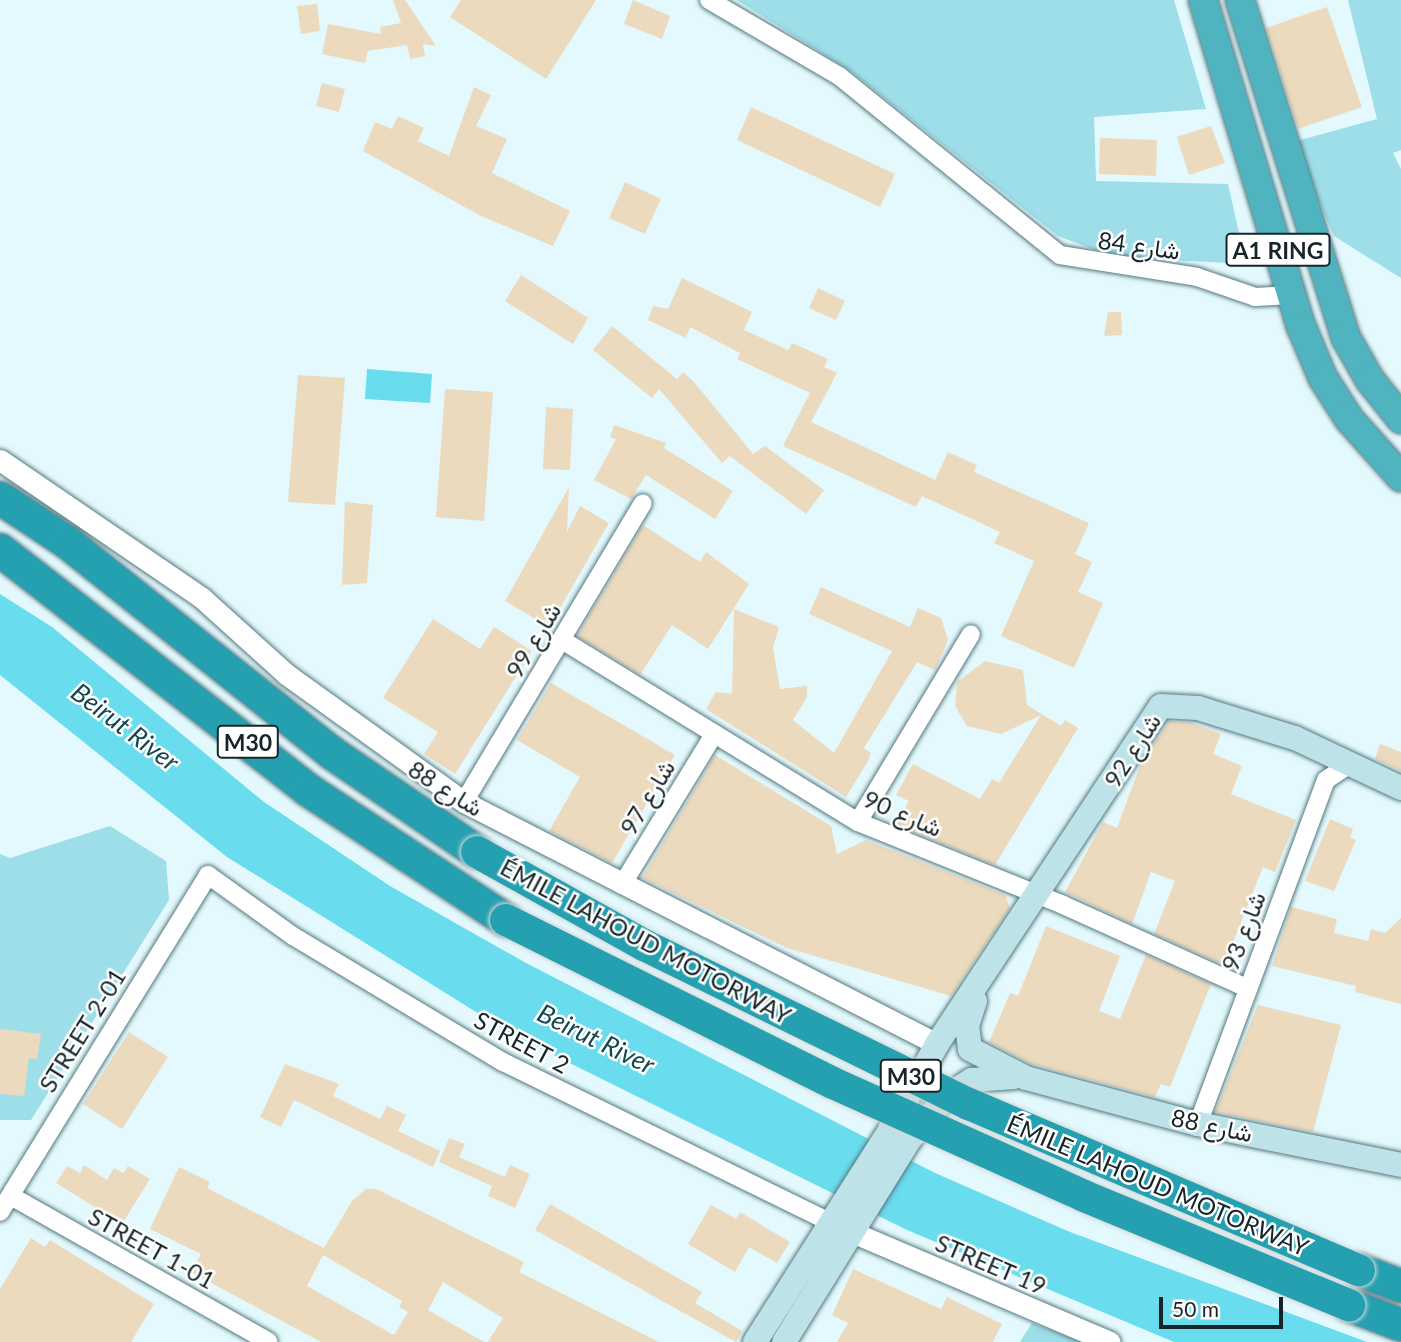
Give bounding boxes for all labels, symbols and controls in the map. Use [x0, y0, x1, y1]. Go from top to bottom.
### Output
street label: شارع 84 [1096, 225, 1182, 265]
road number: A1 RING [1226, 230, 1330, 270]
street label: شارع 99 [499, 597, 567, 683]
water label: Beirut River [65, 677, 185, 777]
street label: شارع 92 [1098, 708, 1166, 792]
road number: M30 [216, 722, 280, 762]
street label: شارع 88 [403, 754, 489, 822]
street label: شارع 97 [613, 754, 681, 840]
street label: شارع 90 [860, 784, 946, 842]
street label: ÉMILE LAHOUD MOTORWAY [496, 852, 796, 1030]
street label: شارع 93 [1215, 887, 1271, 975]
street label: STREET 2-01 [32, 963, 132, 1097]
water label: Beirut River [532, 997, 660, 1081]
street label: STREET 2 [469, 1005, 575, 1079]
road number: M30 [880, 1056, 942, 1096]
street label: شارع 88 [1169, 1102, 1255, 1148]
street label: ÉMILE LAHOUD MOTORWAY [1003, 1108, 1313, 1262]
street label: STREET 1-01 [83, 1201, 221, 1295]
street label: STREET 19 [931, 1228, 1051, 1300]
scale bar [1163, 1282, 1287, 1326]
text: 50 m [1172, 1296, 1219, 1321]

